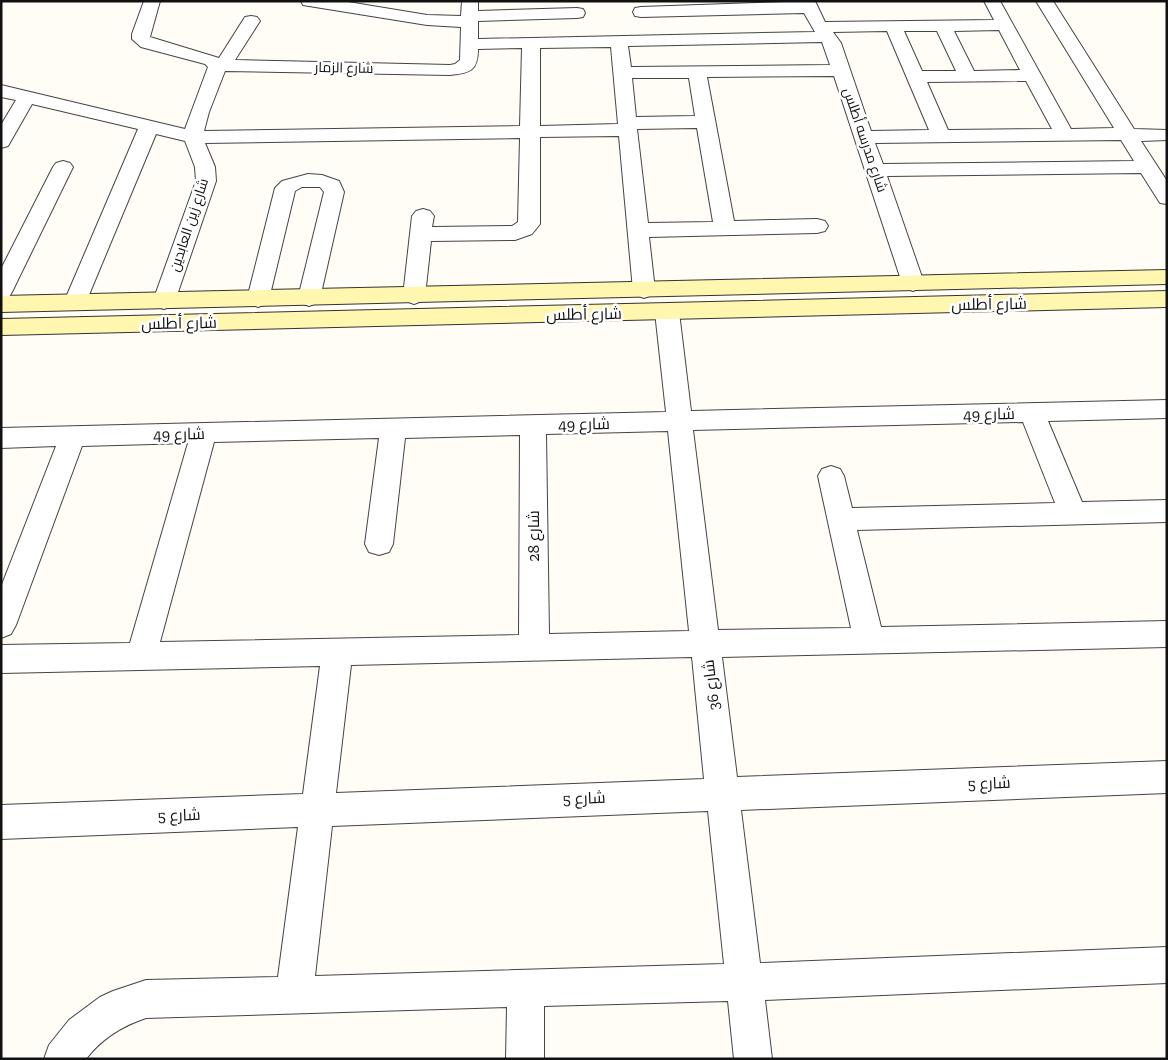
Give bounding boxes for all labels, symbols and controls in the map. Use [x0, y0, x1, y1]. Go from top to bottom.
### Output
street label: شارع الزمار [313, 59, 374, 77]
street label: شارع مدرسه أطلس [839, 85, 892, 194]
street label: شارع زين العابدين [166, 176, 212, 274]
street label: شارع أطلس [951, 294, 1027, 316]
street label: شارع أطلس [546, 304, 622, 326]
street label: شارع أطلس [141, 313, 217, 335]
street label: شارع 49 [963, 404, 1015, 426]
street label: شارع 49 [558, 414, 610, 436]
street label: شارع 49 [153, 424, 205, 446]
street label: شارع 28 [524, 510, 545, 562]
street label: شارع 36 [698, 658, 726, 711]
street label: شارع 5 [967, 773, 1011, 795]
street label: شارع 5 [562, 788, 606, 810]
street label: شارع 5 [157, 805, 201, 827]

